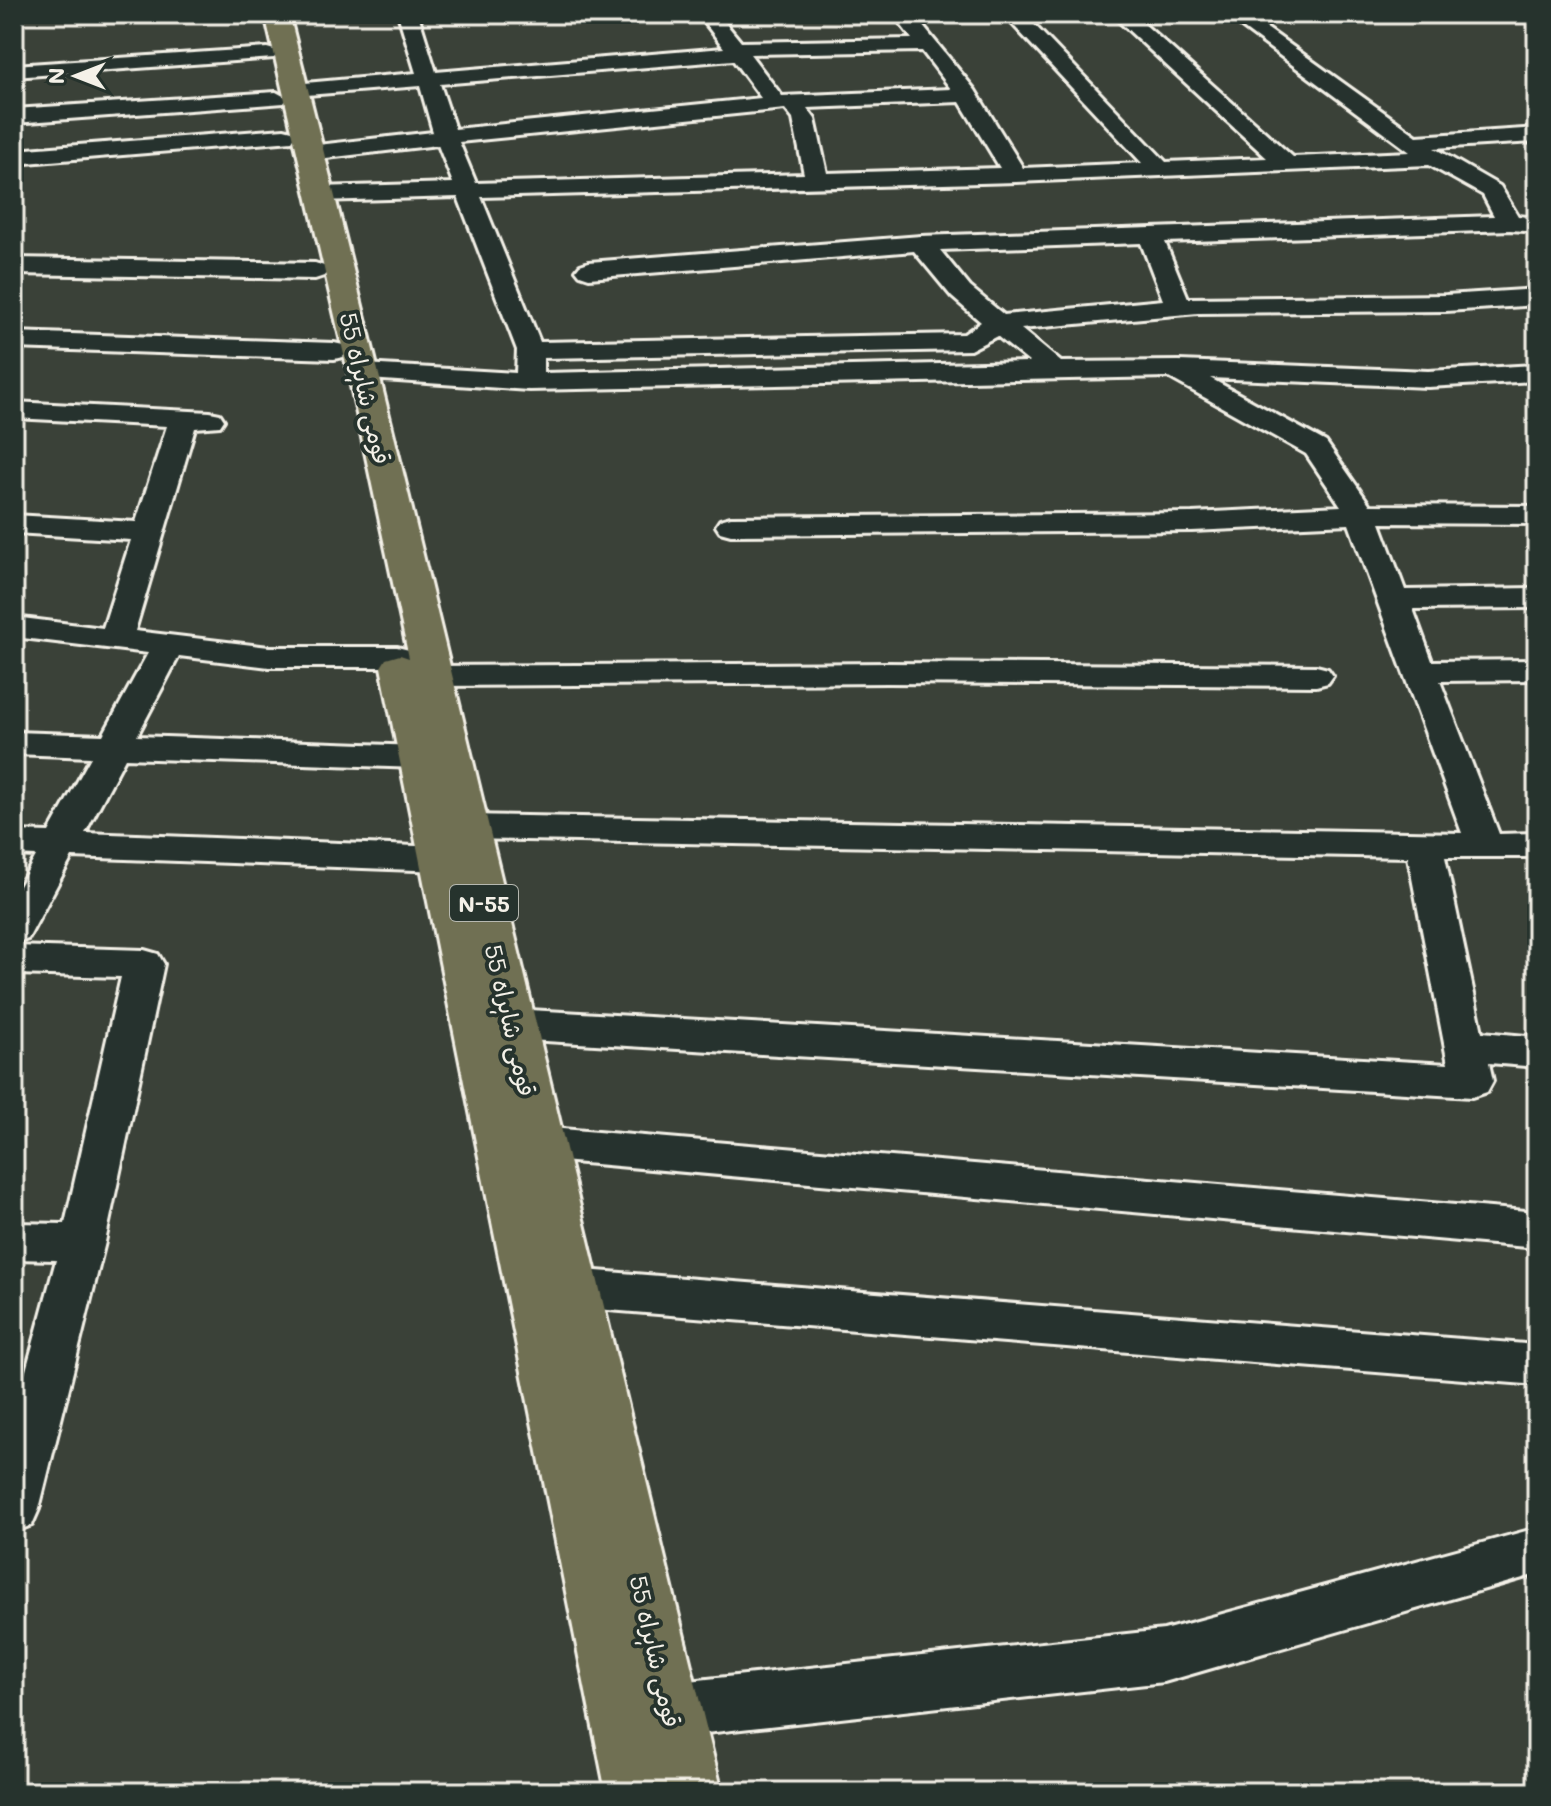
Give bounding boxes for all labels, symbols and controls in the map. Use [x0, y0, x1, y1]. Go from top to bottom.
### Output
north arrow [36, 36, 116, 116]
text: N [41, 68, 70, 84]
street label: قومی شاہراہ 55 [330, 309, 399, 468]
road number: N-55 [450, 885, 518, 921]
street label: قومی شاہراہ 55 [475, 941, 544, 1100]
street label: قومی شاہراہ 55 [620, 1572, 689, 1731]

